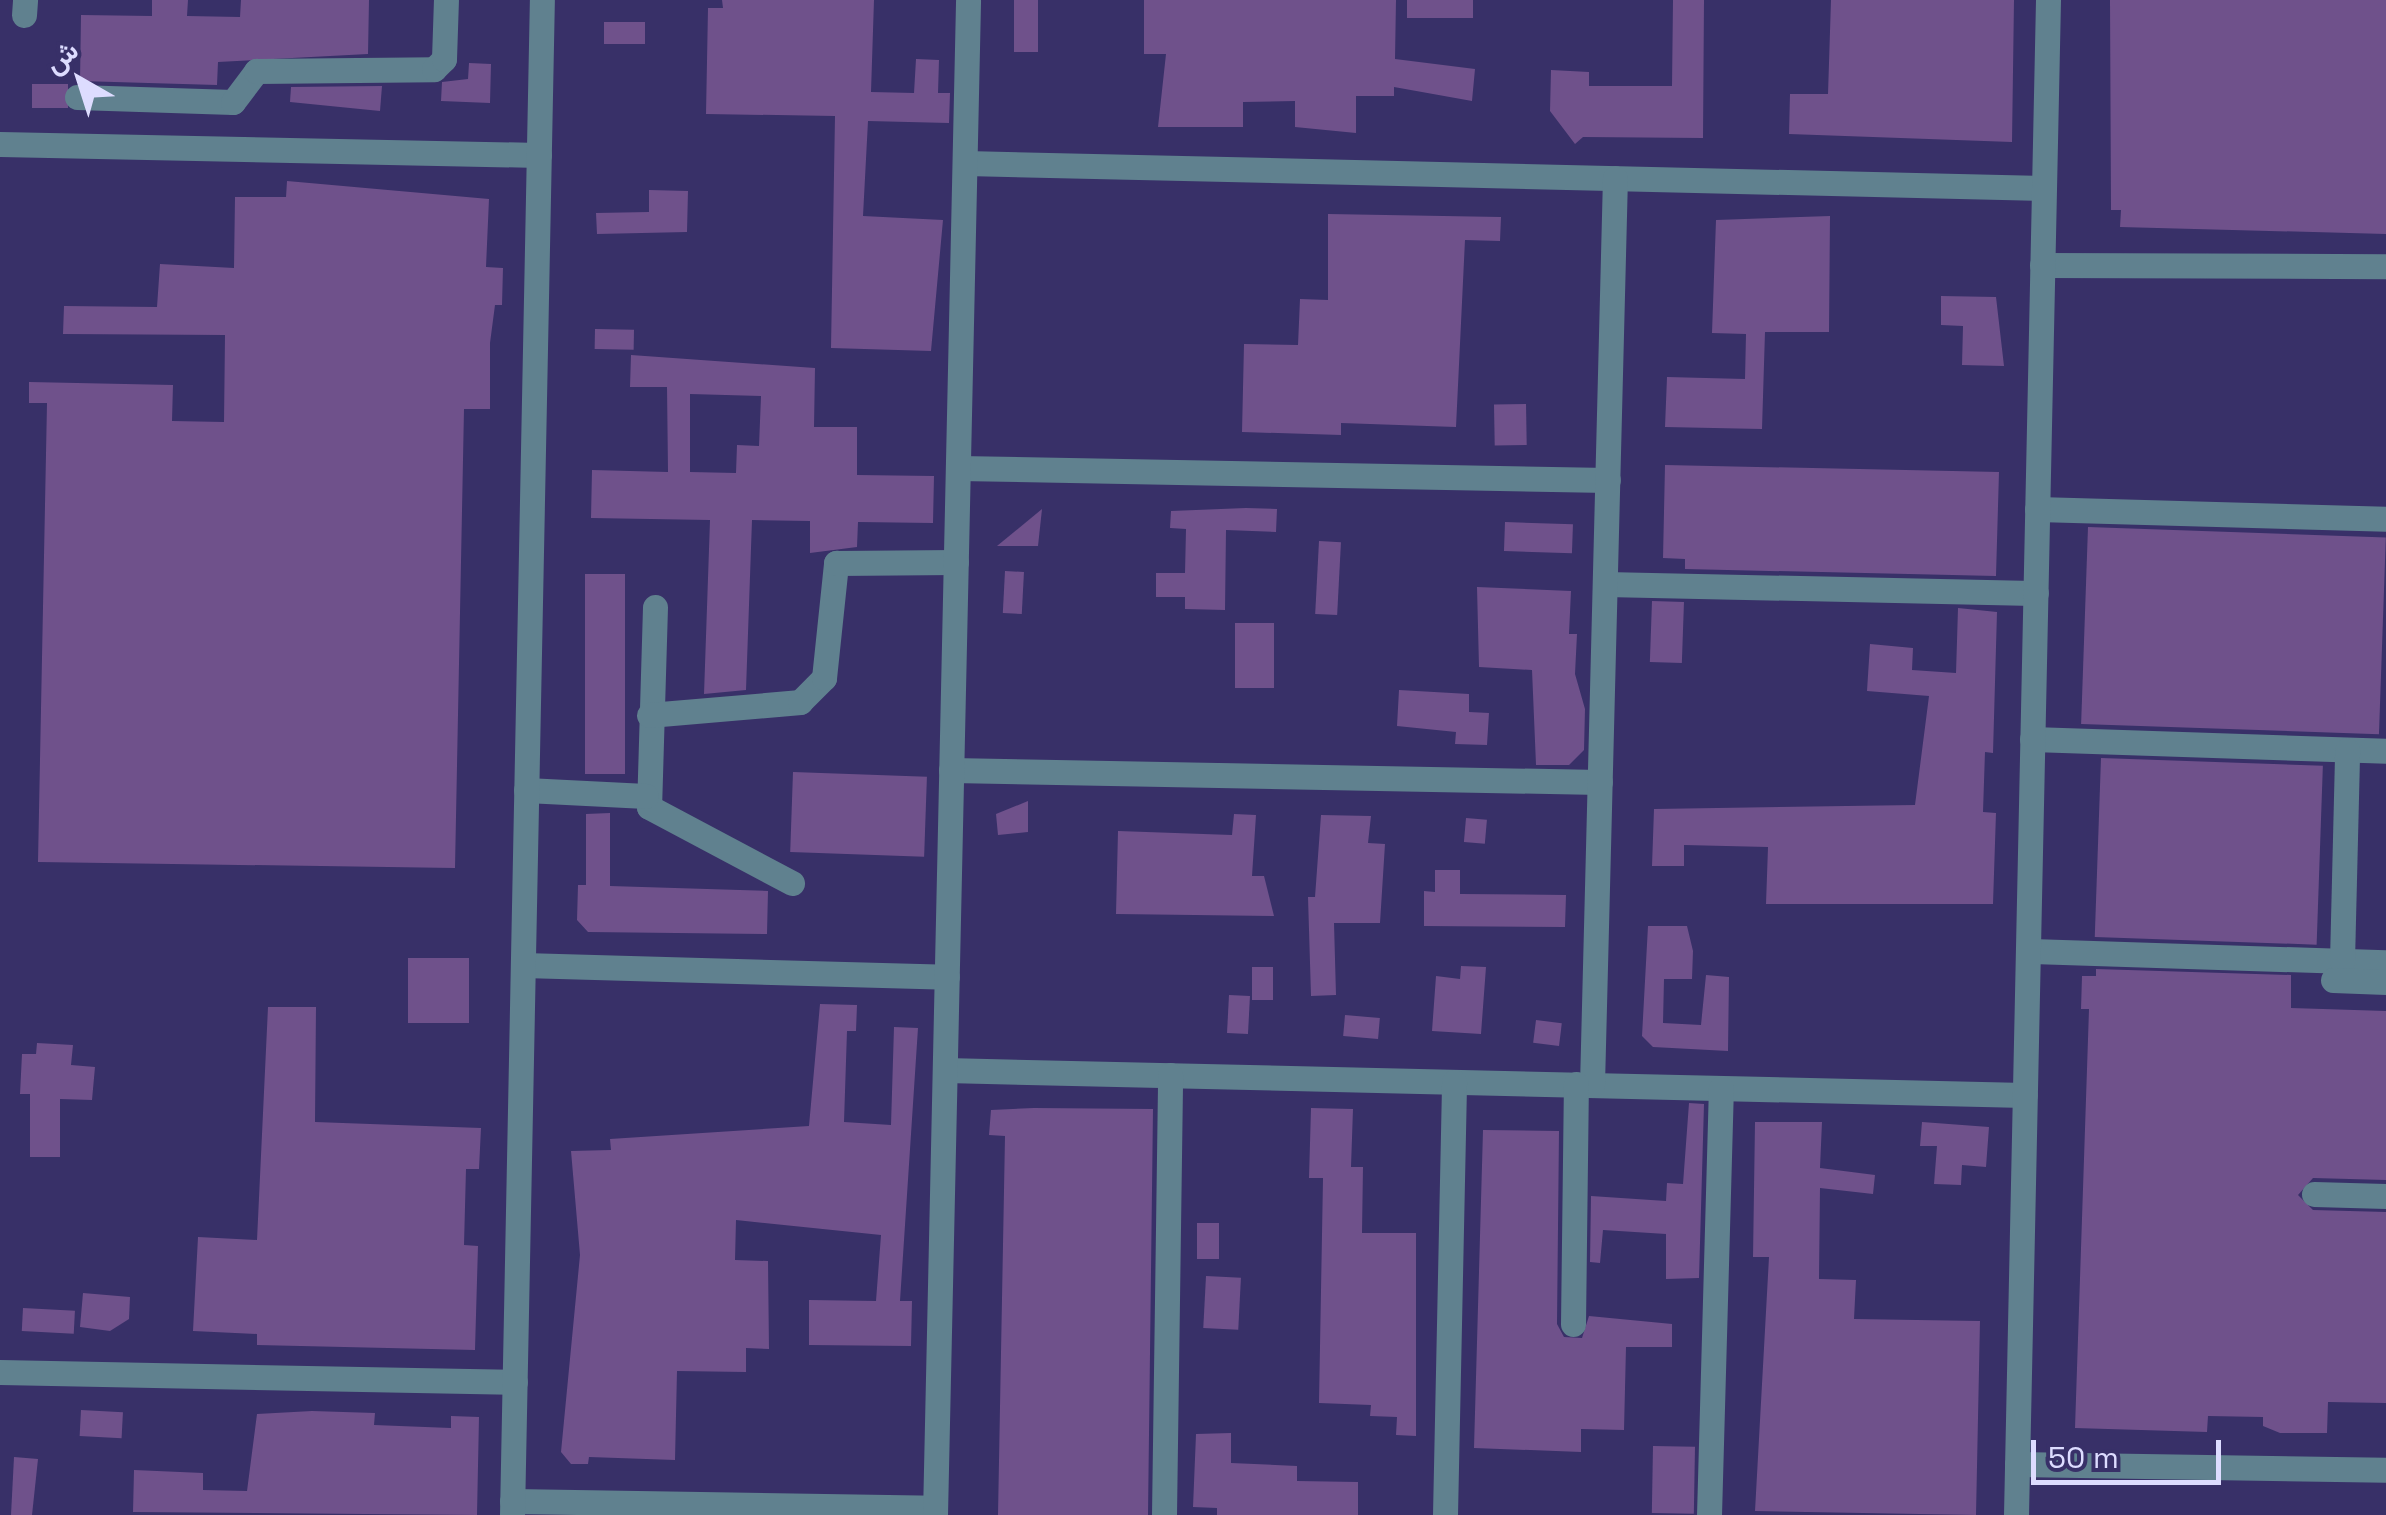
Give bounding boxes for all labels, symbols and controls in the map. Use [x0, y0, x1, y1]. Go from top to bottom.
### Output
north arrow [30, 30, 130, 130]
text: ش [37, 32, 86, 81]
scale bar [2036, 1420, 2226, 1482]
text: 50 m [2048, 1438, 2119, 1477]

